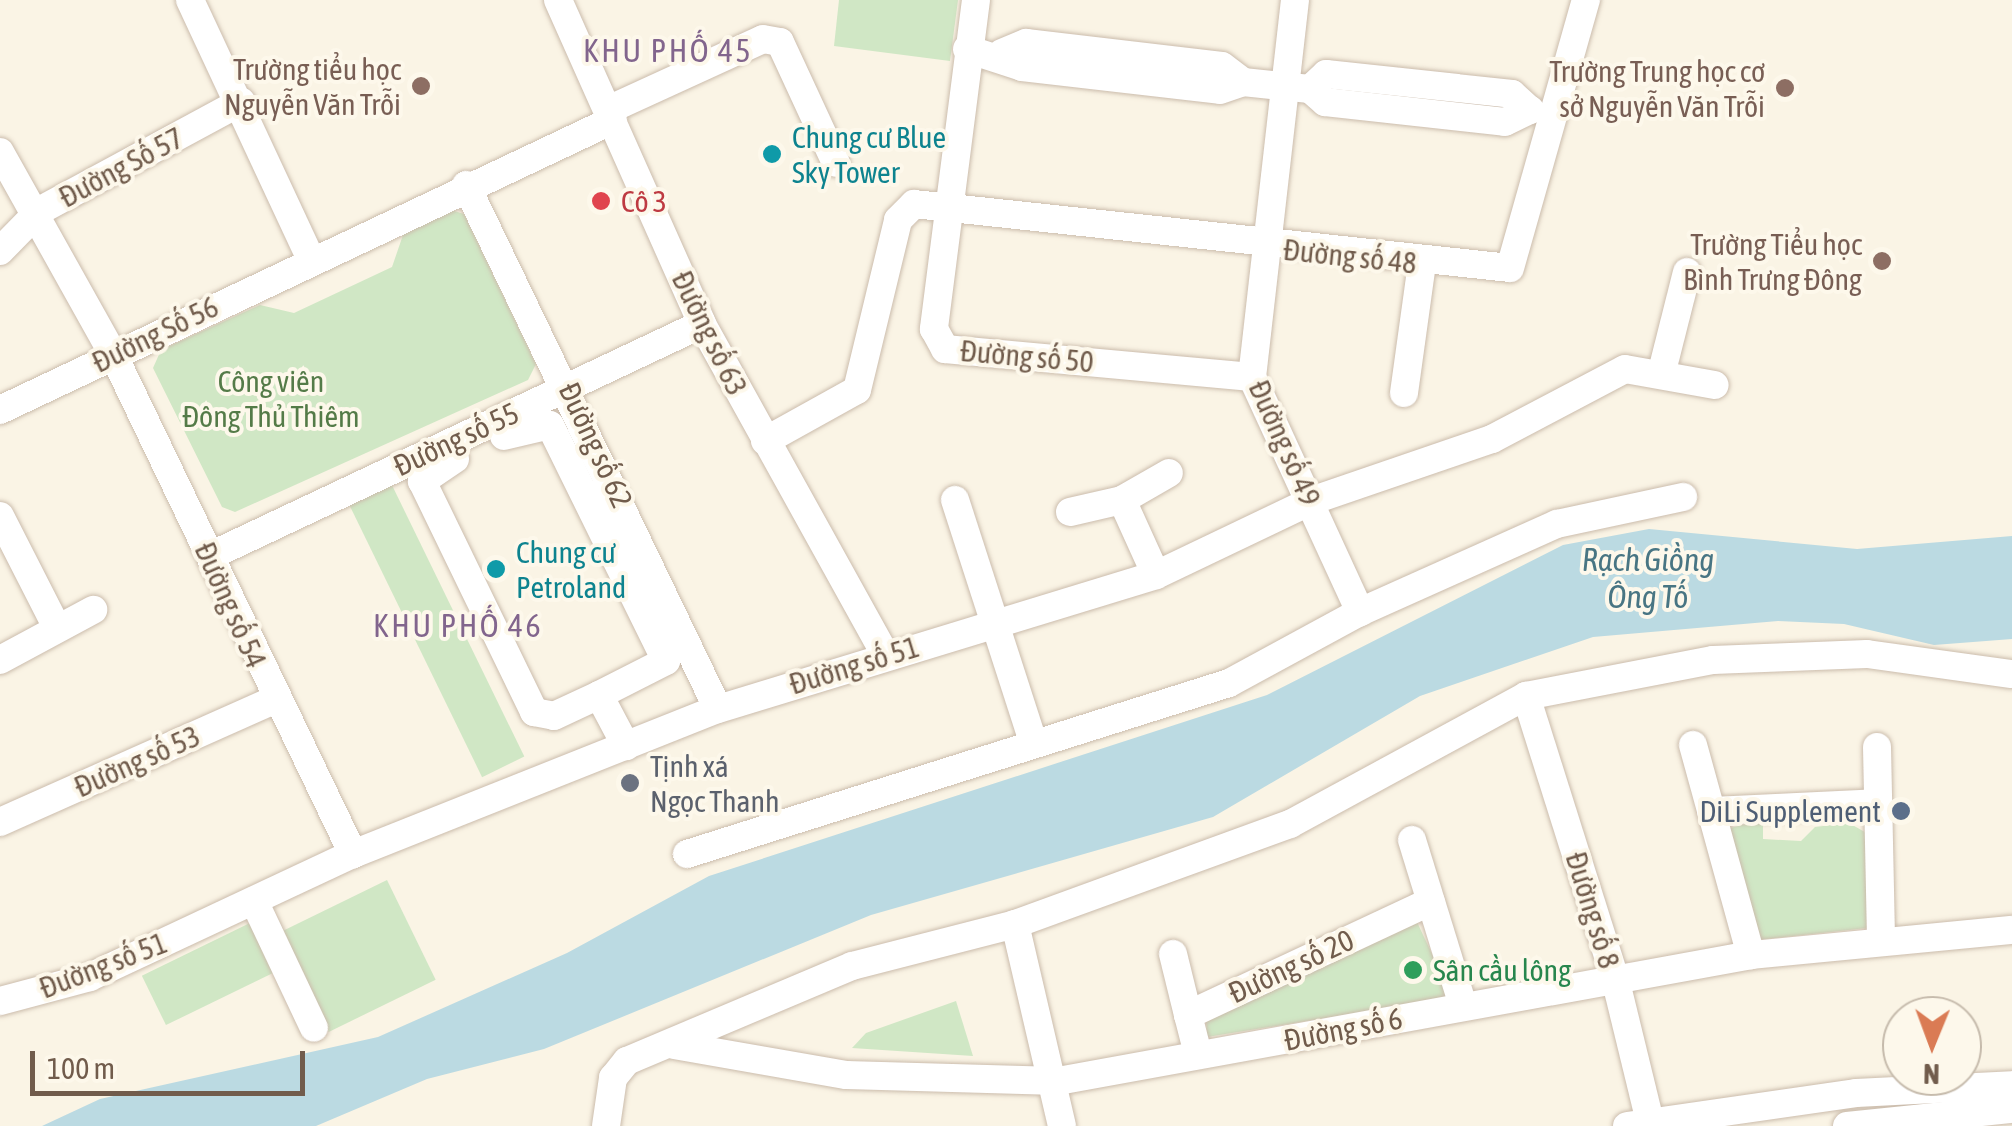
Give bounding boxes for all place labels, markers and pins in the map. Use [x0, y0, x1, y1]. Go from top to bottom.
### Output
place label: Trường tiểu học Nguyễn Văn Trỗi [224, 51, 401, 122]
place label: Trường Trung học cơ sở Nguyễn Văn Trỗi [1549, 53, 1765, 124]
marker: Trường tiểu học Nguyễn Văn Trỗi [410, 75, 432, 97]
marker: Trường Trung học cơ sở Nguyễn Văn Trỗi [1774, 77, 1796, 99]
place label: Chung cư Blue Sky Tower [792, 119, 946, 190]
marker: Chung cư Blue Sky Tower [761, 143, 783, 165]
place label: Cô 3 [621, 183, 667, 219]
marker: Cô 3 [590, 190, 612, 212]
place label: Trường Tiểu học Bình Trưng Đông [1683, 226, 1862, 296]
marker: Trường Tiểu học Bình Trưng Đông [1871, 250, 1893, 272]
place label: Chung cư Petroland [516, 534, 626, 604]
marker: Chung cư Petroland [485, 558, 507, 580]
place label: Tịnh xá Ngọc Thanh [650, 748, 779, 818]
marker: Tịnh xá Ngọc Thanh [619, 772, 641, 794]
place label: DiLi Supplement [1699, 793, 1881, 829]
marker: DiLi Supplement [1890, 800, 1912, 822]
place label: Sân cầu lông [1433, 952, 1571, 988]
marker: Sân cầu lông [1402, 959, 1424, 981]

